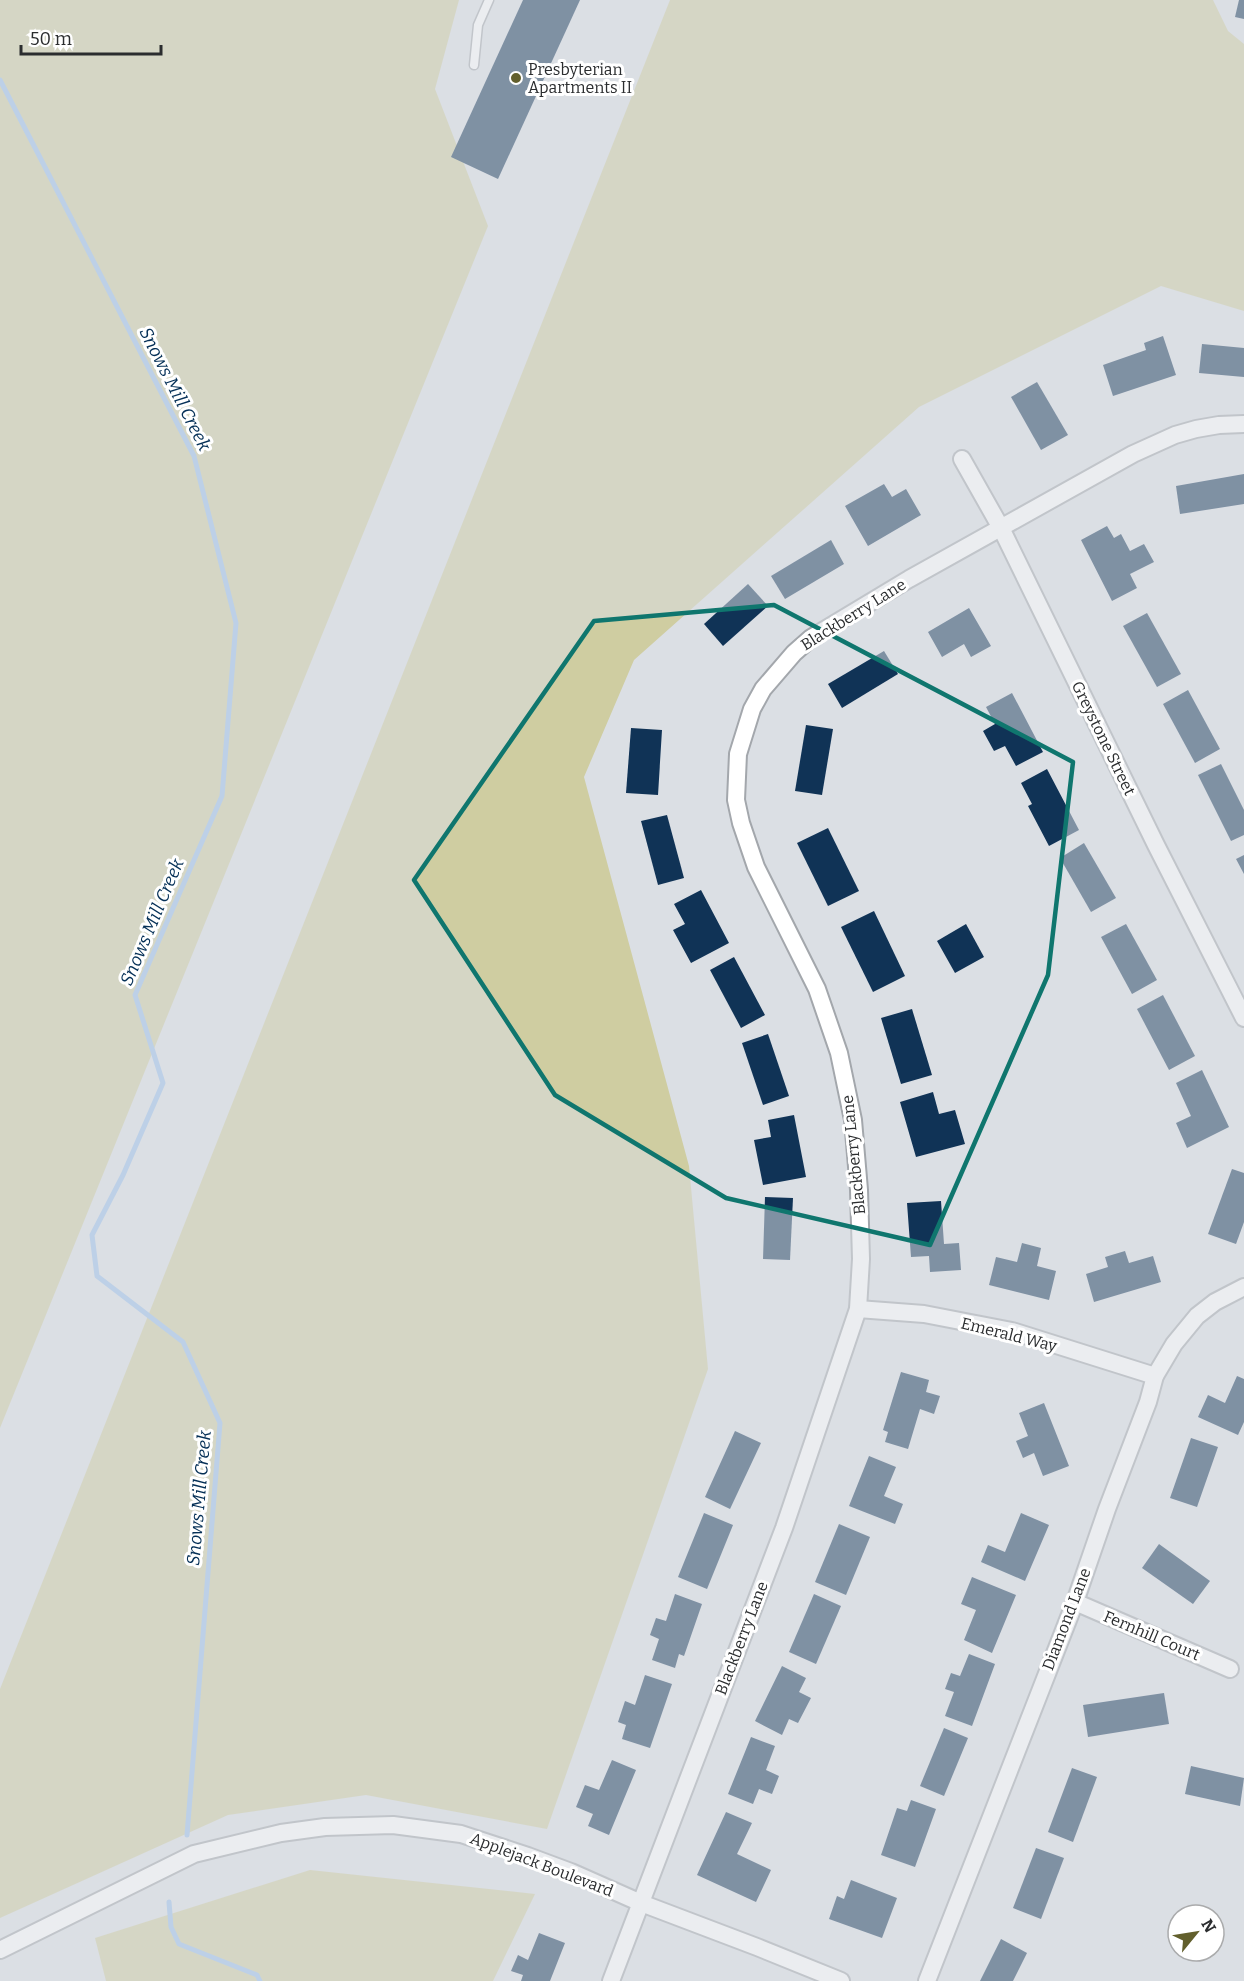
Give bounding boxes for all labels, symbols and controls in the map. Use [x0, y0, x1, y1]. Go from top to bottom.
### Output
scale bar [21, 18, 160, 56]
text: 50 m [30, 28, 72, 50]
place label: Presbyterian Apartments II [528, 60, 632, 97]
marker: Presbyterian Apartments II [509, 71, 523, 85]
water label: Snows Mill Creek [134, 324, 216, 455]
street label: Blackberry Lane [797, 575, 909, 654]
street label: Greystone Street [1068, 678, 1140, 799]
water label: Snows Mill Creek [115, 855, 189, 989]
street label: Blackberry Lane [838, 1094, 869, 1216]
street label: Emerald Way [959, 1313, 1059, 1356]
water label: Snows Mill Creek [182, 1429, 216, 1566]
street label: Diamond Lane [1038, 1565, 1095, 1673]
street label: Blackberry Lane [711, 1579, 772, 1698]
street label: Fernhill Court [1101, 1607, 1203, 1664]
street label: Applejack Boulevard [468, 1828, 617, 1901]
north arrow [1166, 1903, 1226, 1963]
text: N [1197, 1916, 1220, 1936]

